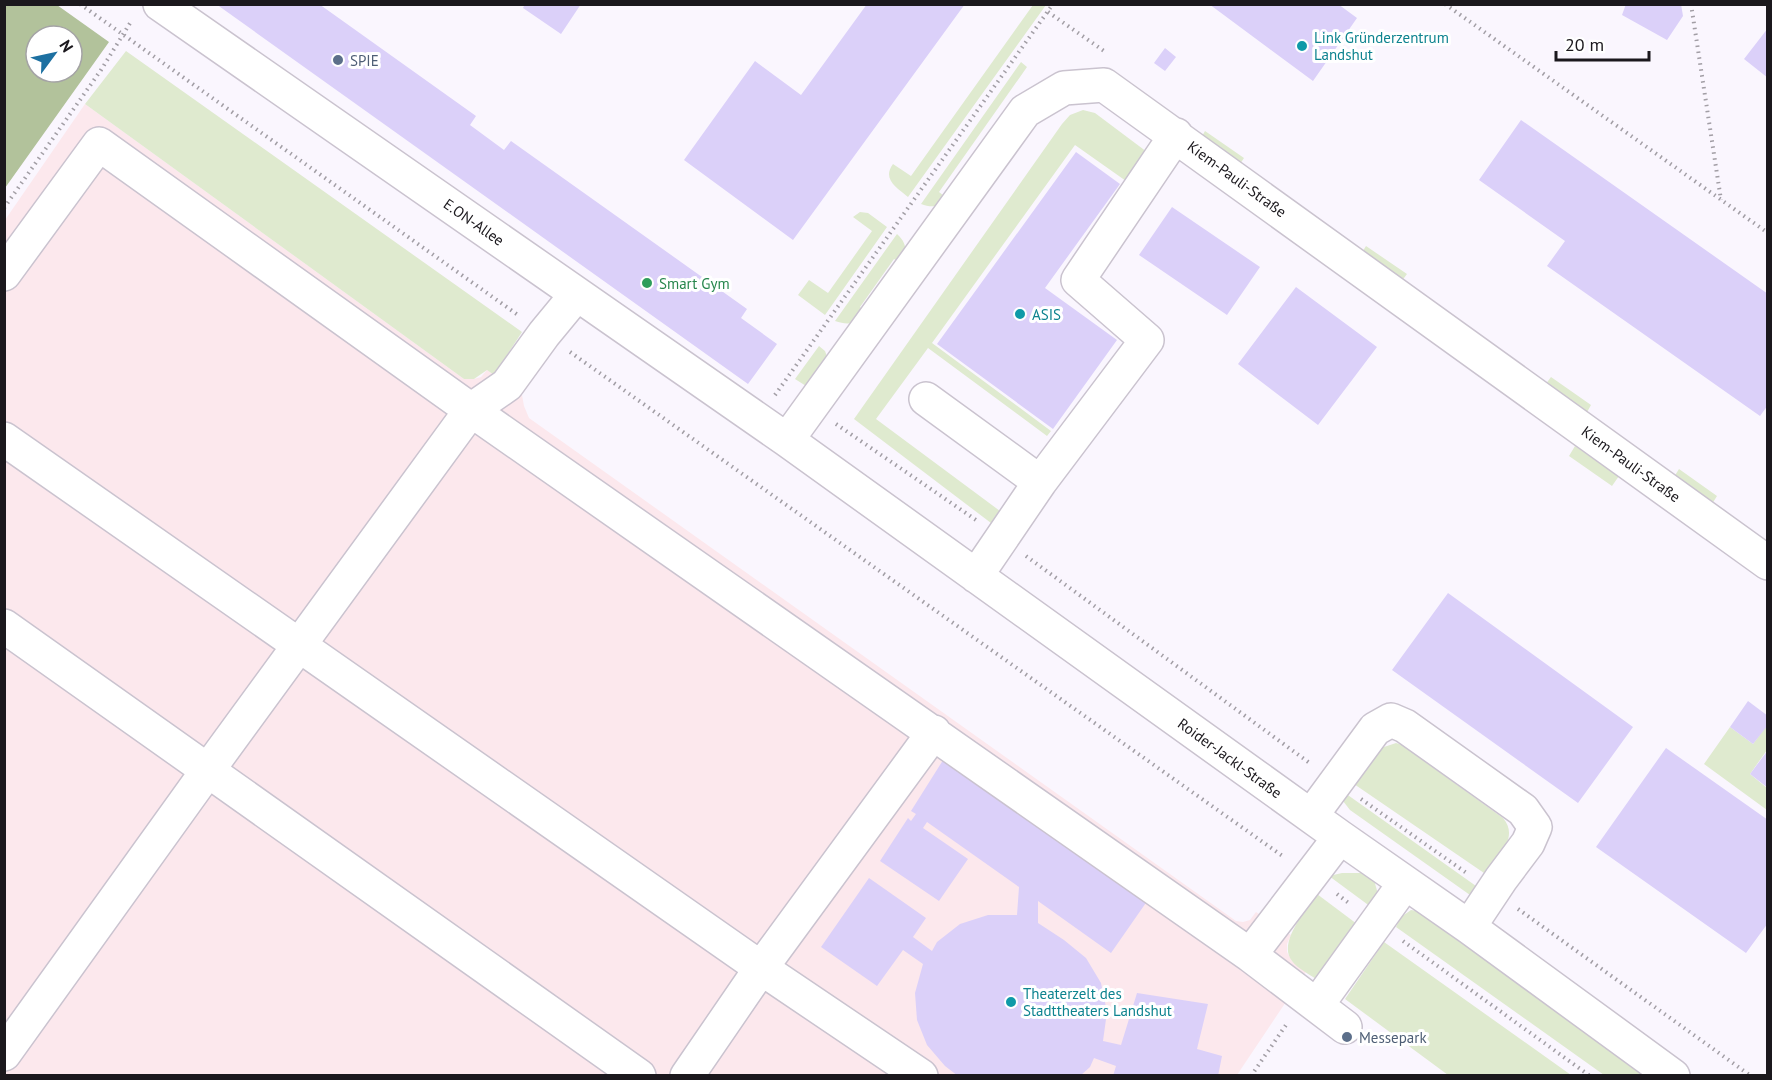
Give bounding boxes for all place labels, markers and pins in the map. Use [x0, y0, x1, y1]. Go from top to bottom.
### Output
place label: Link Gründerzentrum Landshut [1314, 28, 1449, 64]
marker: Link Gründerzentrum Landshut [1295, 39, 1309, 53]
place label: SPIE [350, 51, 379, 70]
marker: SPIE [331, 53, 345, 67]
place label: Smart Gym [659, 274, 730, 293]
marker: Smart Gym [640, 276, 654, 290]
place label: ASIS [1032, 305, 1061, 324]
marker: ASIS [1013, 307, 1027, 321]
place label: Theaterzelt des Stadttheaters Landshut [1023, 984, 1172, 1020]
marker: Theaterzelt des Stadttheaters Landshut [1004, 995, 1018, 1009]
place label: Messepark [1359, 1028, 1427, 1047]
marker: Messepark [1340, 1030, 1354, 1044]

